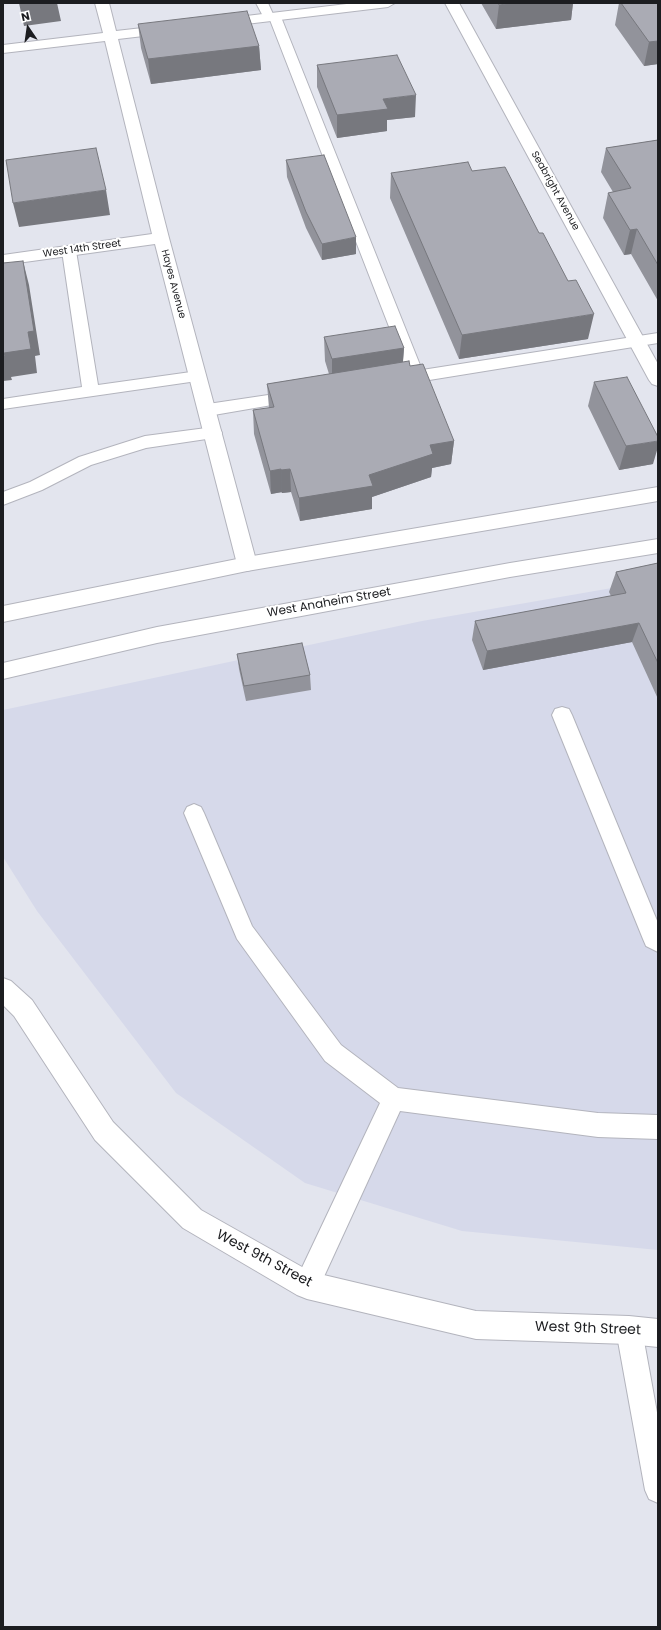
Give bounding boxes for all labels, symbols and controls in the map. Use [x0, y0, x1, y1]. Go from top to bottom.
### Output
north arrow [8, 8, 48, 48]
text: N [19, 8, 31, 25]
street label: Seabright Avenue [528, 149, 582, 233]
street label: West 14th Street [42, 238, 122, 260]
street label: Hayes Avenue [158, 248, 188, 320]
street label: West Anaheim Street [266, 585, 392, 621]
street label: West 9th Street [213, 1227, 315, 1291]
street label: West 9th Street [535, 1319, 641, 1339]

